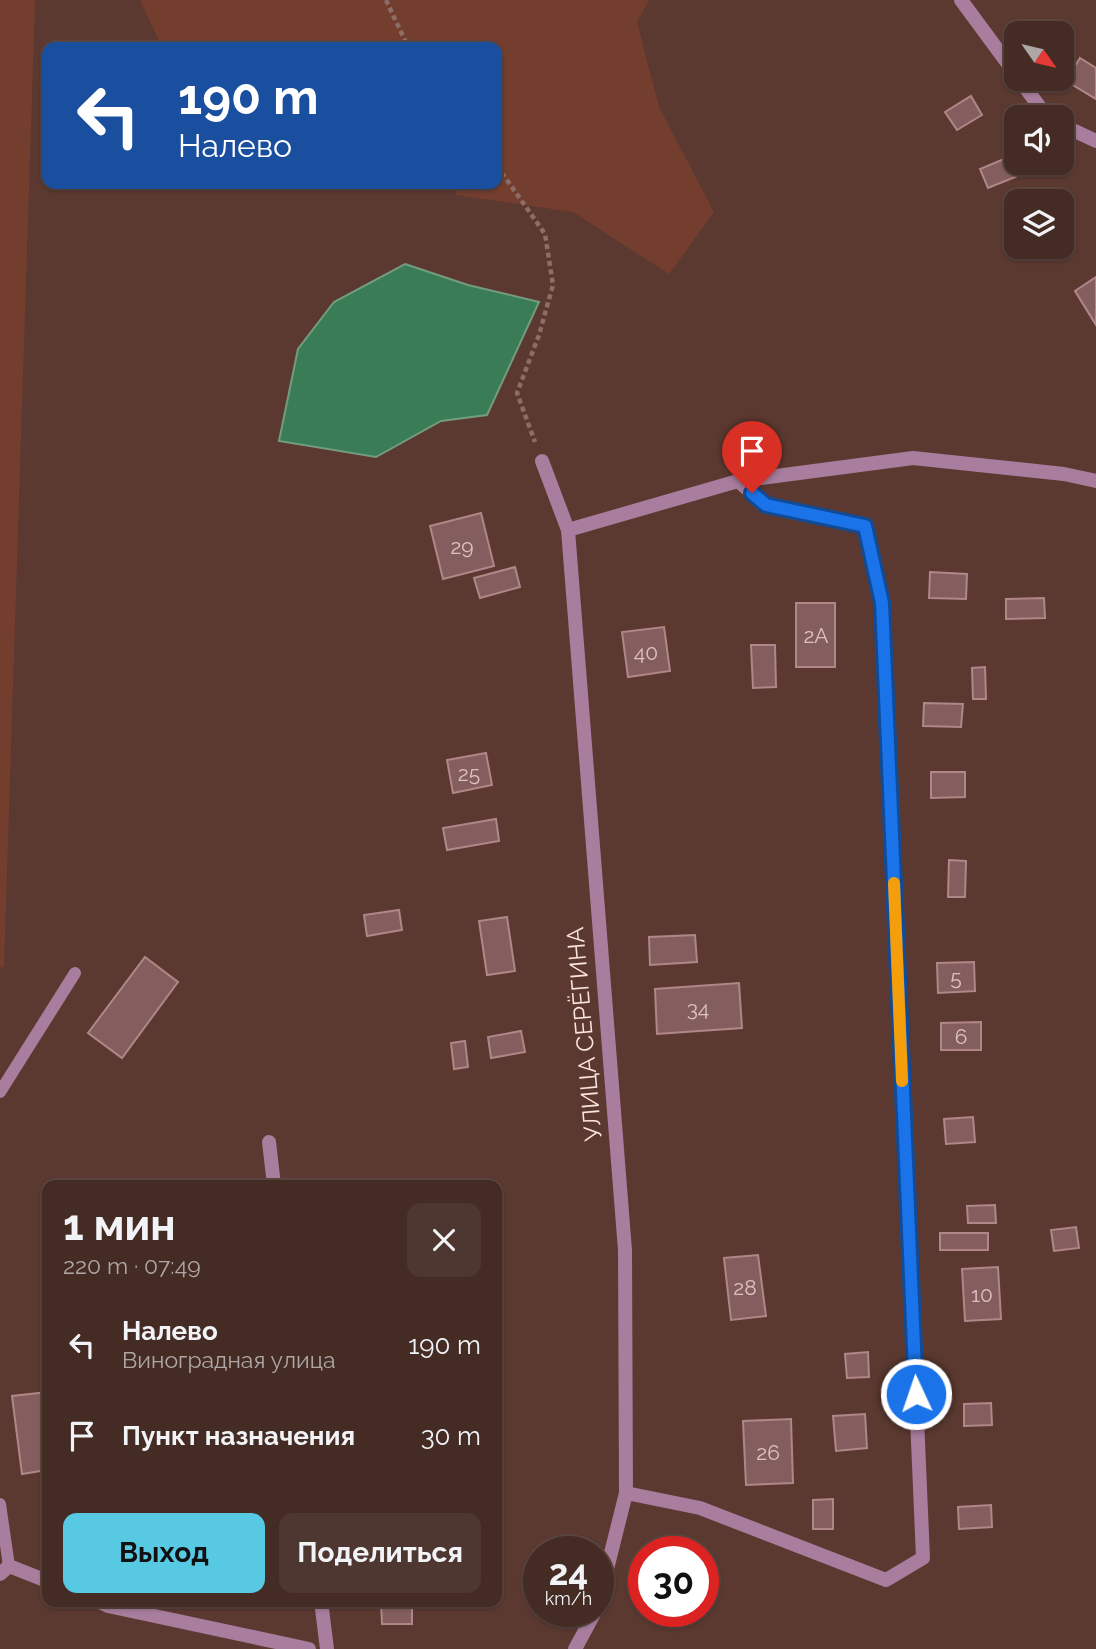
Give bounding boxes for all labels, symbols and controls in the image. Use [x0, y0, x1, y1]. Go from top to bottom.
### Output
north arrow [1004, 21, 1074, 91]
map controls [1004, 21, 1074, 259]
text: 190 m [178, 68, 319, 125]
icon: left [63, 70, 154, 161]
button: sound [1004, 105, 1074, 175]
text: Налево [178, 127, 292, 164]
button: layers [1004, 189, 1074, 259]
pin [722, 421, 782, 493]
icon: arrive [733, 432, 771, 470]
house number: 29 [450, 534, 474, 559]
house number: 2А [803, 623, 829, 648]
house number: 40 [634, 640, 658, 665]
house number: 25 [458, 761, 480, 786]
street label: УЛИЦА СЕРЁГИНА [560, 926, 608, 1142]
house number: 5 [950, 965, 962, 990]
house number: 34 [687, 996, 709, 1021]
house number: 6 [955, 1024, 967, 1049]
text: 1 мин [63, 1201, 176, 1250]
button: close [407, 1203, 481, 1277]
text: 220 m · 07:49 [63, 1252, 201, 1279]
house number: 28 [733, 1275, 757, 1300]
house number: 10 [971, 1282, 993, 1307]
text: Налево [122, 1316, 218, 1346]
icon: left [63, 1326, 101, 1364]
text: 190 m [408, 1330, 481, 1360]
text: Виноградная улица [122, 1346, 336, 1373]
position arrow [879, 1357, 953, 1431]
icon: arrive [63, 1417, 101, 1455]
text: Пункт назначения [122, 1421, 355, 1451]
text: 30 m [421, 1421, 481, 1451]
house number: 26 [756, 1440, 780, 1465]
button: Выход [63, 1513, 265, 1593]
button: Поделиться [279, 1513, 481, 1593]
speed limit sign: 30 [628, 1536, 719, 1627]
text: 24 [549, 1552, 588, 1593]
text: km/h [545, 1588, 592, 1609]

